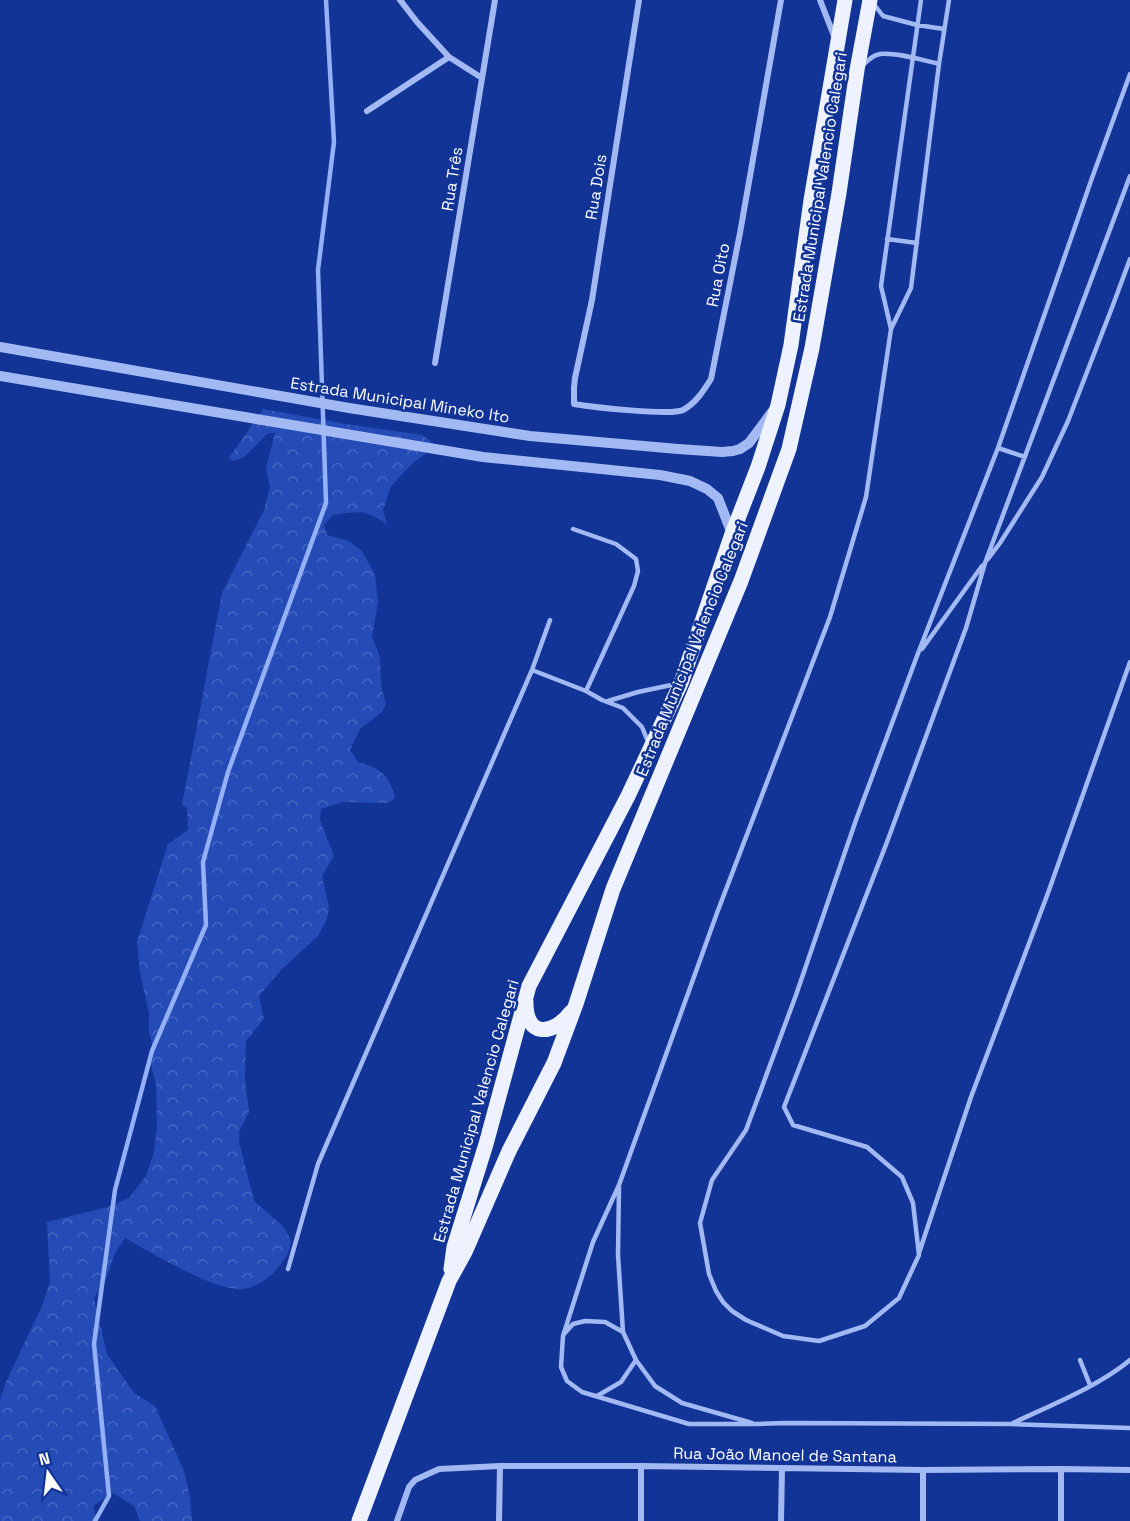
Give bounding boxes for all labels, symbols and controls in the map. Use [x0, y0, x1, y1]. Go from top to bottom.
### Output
street label: Estrada Municipal Valencio Calegari [788, 51, 852, 323]
street label: Rua Três [437, 145, 467, 213]
street label: Rua Dois [580, 153, 612, 221]
street label: Rua Oito [702, 241, 734, 309]
street label: Estrada Municipal Mineko Ito [289, 372, 511, 428]
street label: Estrada Municipal Valencio Calegari [631, 519, 753, 779]
street label: Estrada Municipal Valencio Calegari [428, 977, 524, 1245]
north arrow [18, 1443, 78, 1503]
street label: Rua João Manoel de Santana [673, 1443, 897, 1467]
text: N [37, 1447, 52, 1470]

